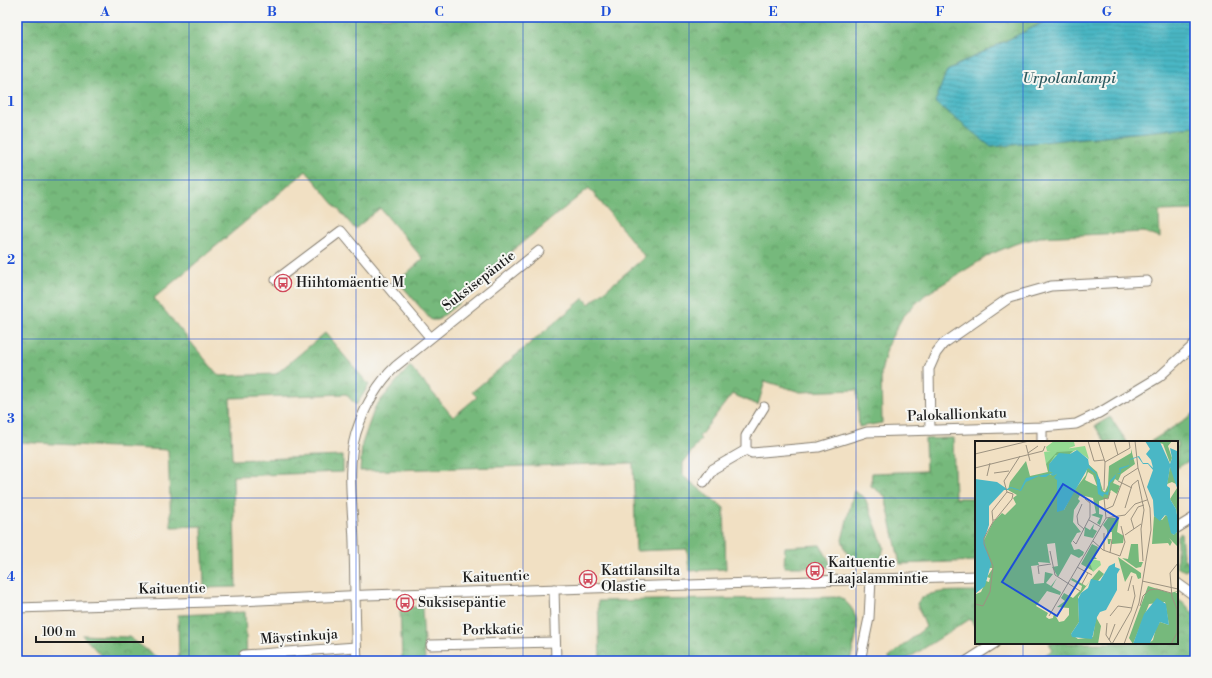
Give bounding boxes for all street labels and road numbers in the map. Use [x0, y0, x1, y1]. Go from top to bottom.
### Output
street label: Suksisepäntie [439, 247, 519, 315]
street label: Palokallionkatu [907, 404, 1007, 426]
street label: Kaituentie [462, 567, 530, 587]
street label: Kaituentie [138, 579, 206, 599]
street label: Porkkatie [462, 620, 524, 640]
street label: Mäystinkuja [260, 625, 339, 649]

